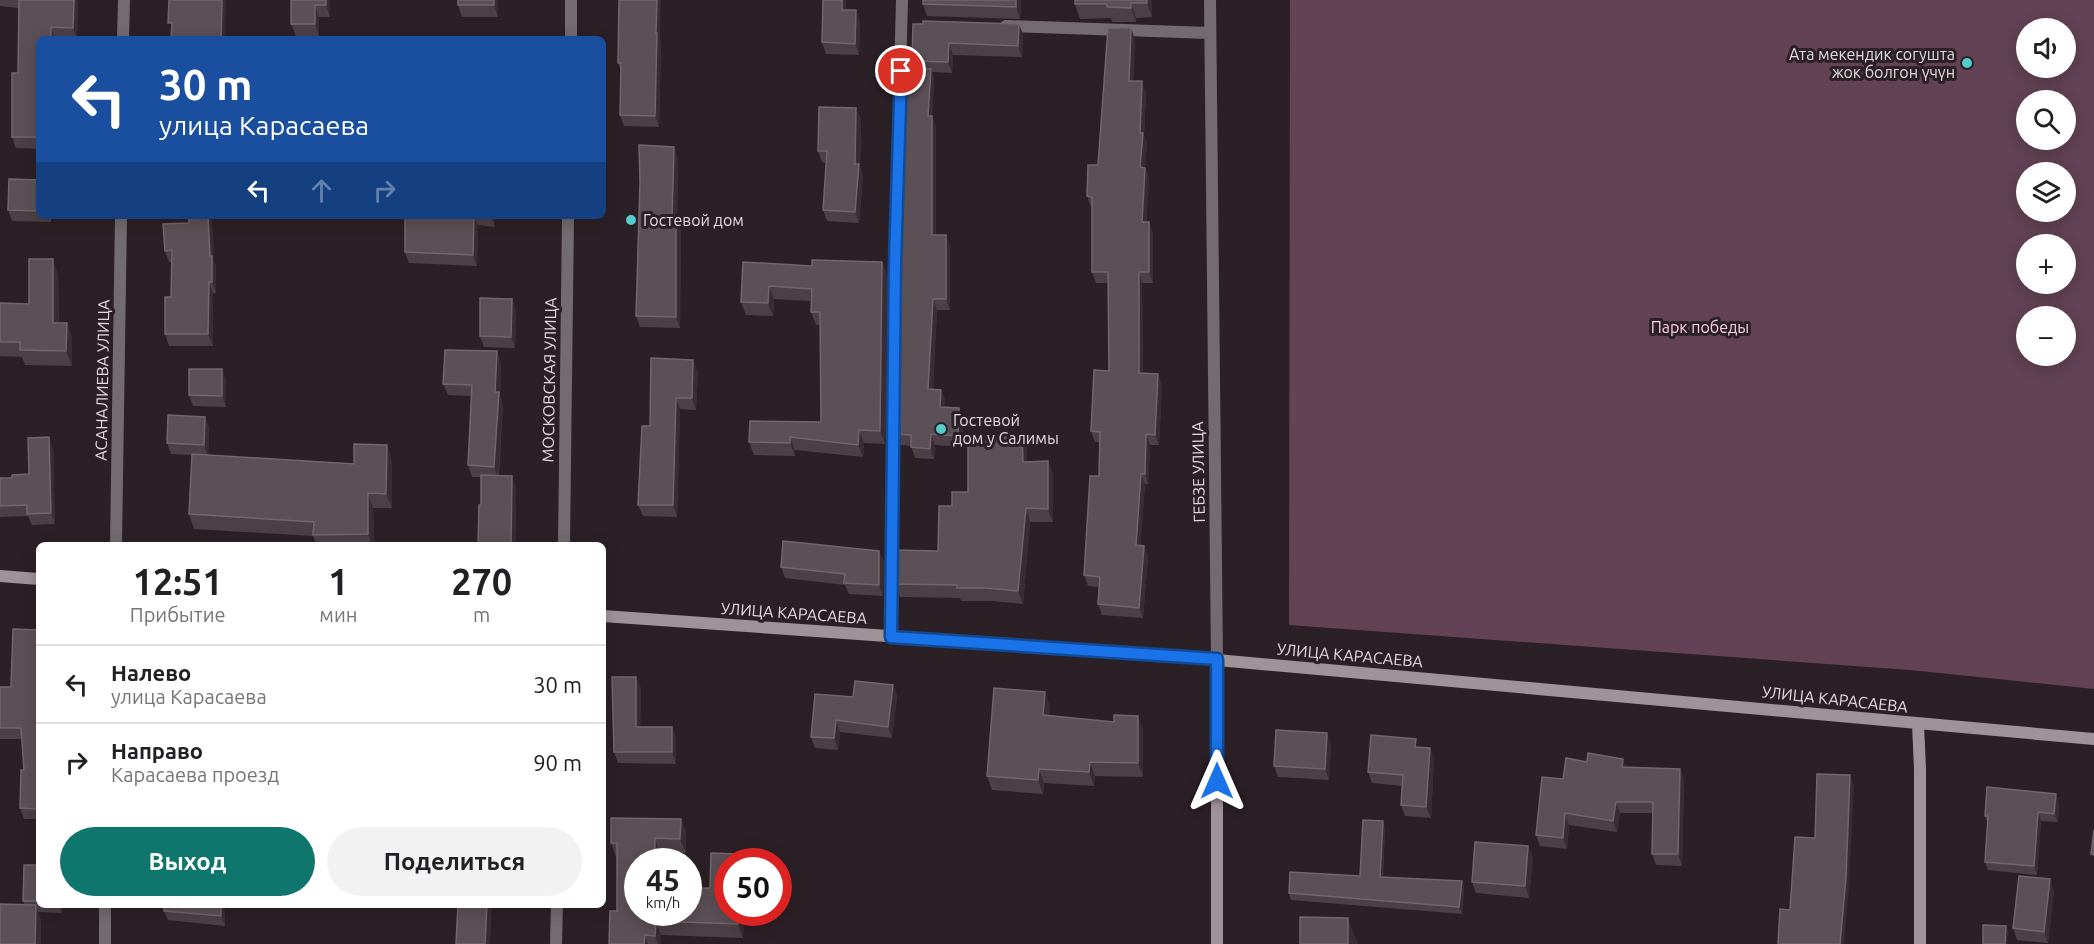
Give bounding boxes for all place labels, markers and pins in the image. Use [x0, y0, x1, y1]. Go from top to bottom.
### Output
pin [875, 45, 926, 96]
place label: Ата мекендик согушта жок болгон үчүн [1789, 45, 1955, 81]
marker: Ата мекендик согушта жок болгон үчүн [1960, 56, 1974, 70]
place label: Гостевой дом [643, 211, 744, 229]
marker: Гостевой дом [624, 213, 638, 227]
place label: Гостевой дом у Салимы [953, 411, 1059, 447]
marker: Гостевой дом у Салимы [934, 422, 948, 436]

